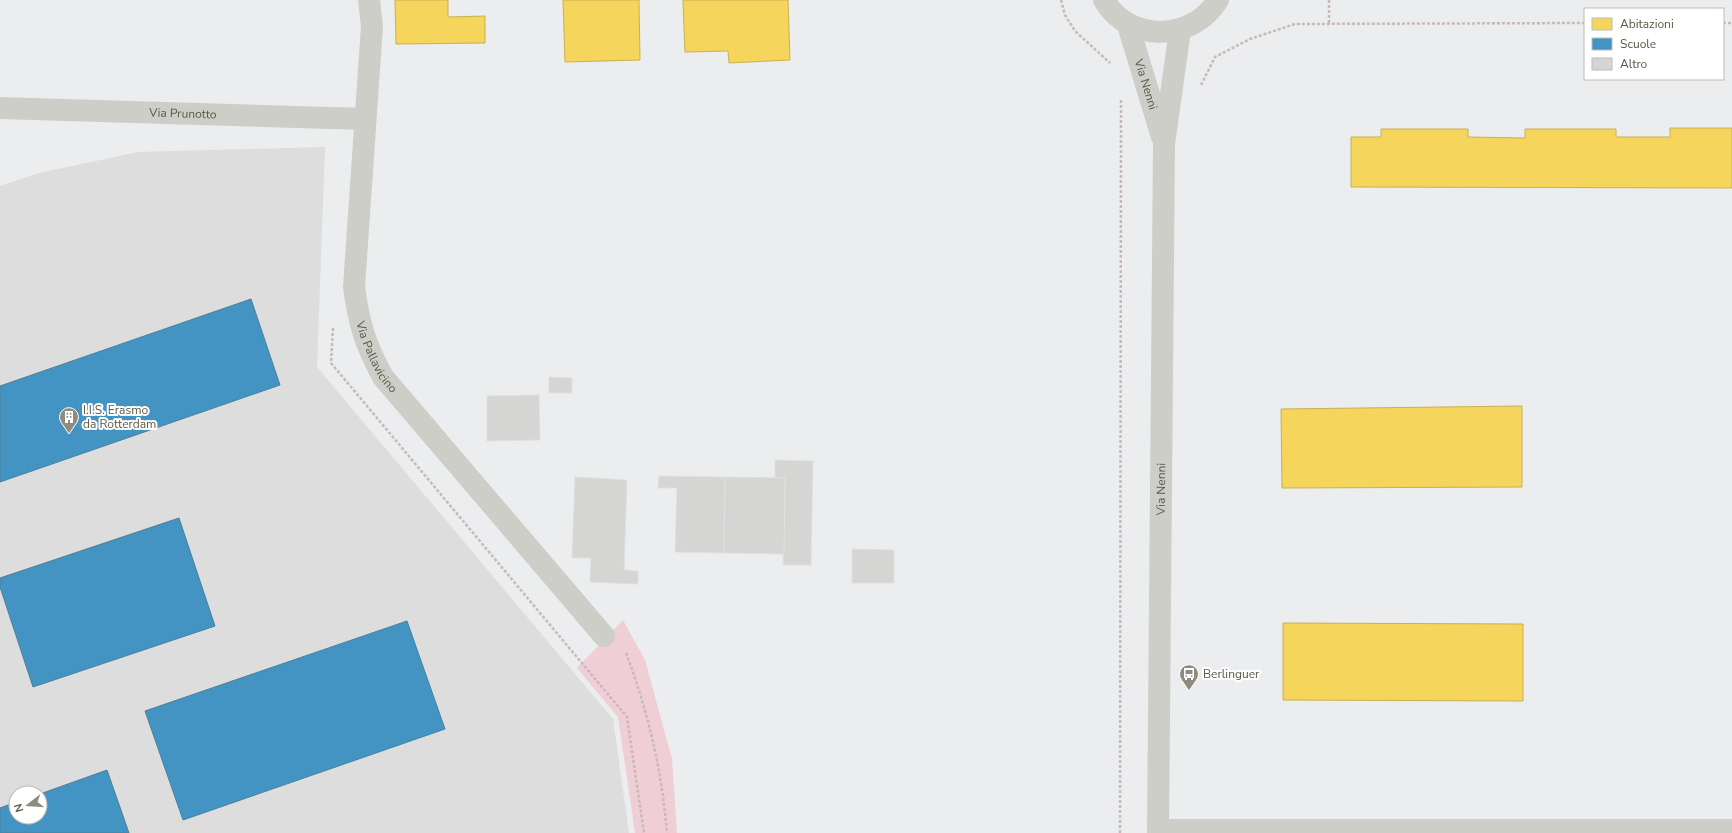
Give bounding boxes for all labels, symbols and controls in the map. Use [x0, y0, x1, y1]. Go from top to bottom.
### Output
legend [1584, 8, 1724, 80]
text: Abitazioni [1620, 16, 1674, 32]
text: Scuole [1620, 36, 1656, 52]
street label: Via Nenni [1130, 56, 1161, 112]
text: Altro [1620, 56, 1648, 72]
street label: Via Prunotto [148, 104, 217, 123]
street label: Via Pallavicino [352, 319, 401, 396]
place label: I.I.S. Erasmo da Rotterdam [83, 402, 156, 432]
building icon: I.I.S. Erasmo da Rotterdam [58, 406, 80, 434]
street label: Via Nenni [1153, 463, 1169, 516]
bus stop icon: Berlinguer [1178, 663, 1200, 691]
place label: Berlinguer [1203, 666, 1260, 682]
north arrow [8, 785, 48, 825]
text: N [11, 802, 27, 814]

